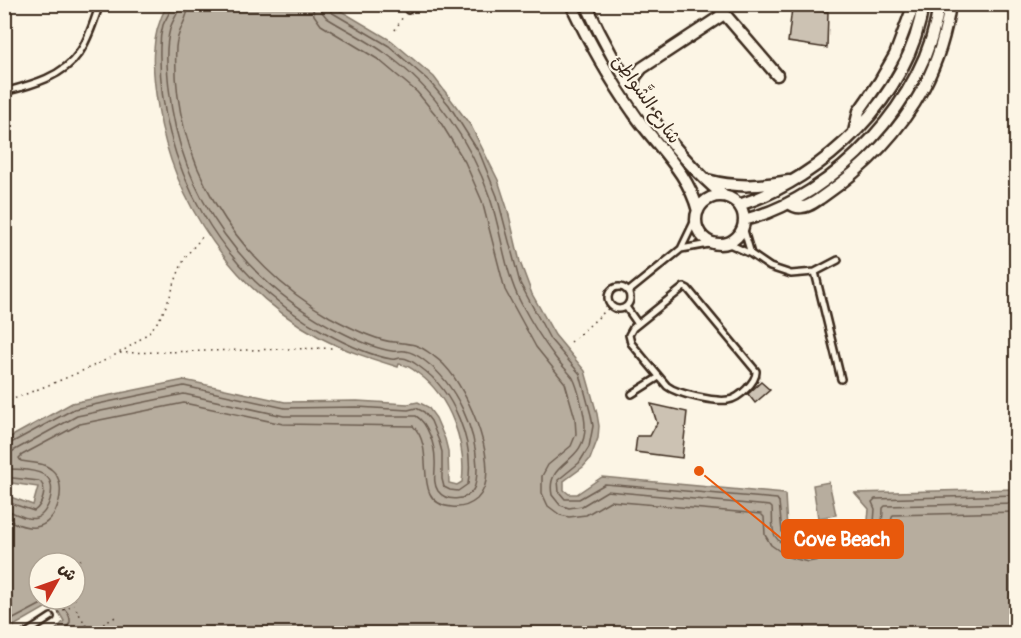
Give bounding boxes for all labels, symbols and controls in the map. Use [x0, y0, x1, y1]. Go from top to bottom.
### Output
street label: شارع الشَّواطِئ [607, 48, 688, 148]
callout: Cove Beach [782, 520, 903, 558]
text: Cove Beach [794, 527, 890, 552]
north arrow [27, 551, 87, 611]
text: ش [54, 559, 81, 585]

